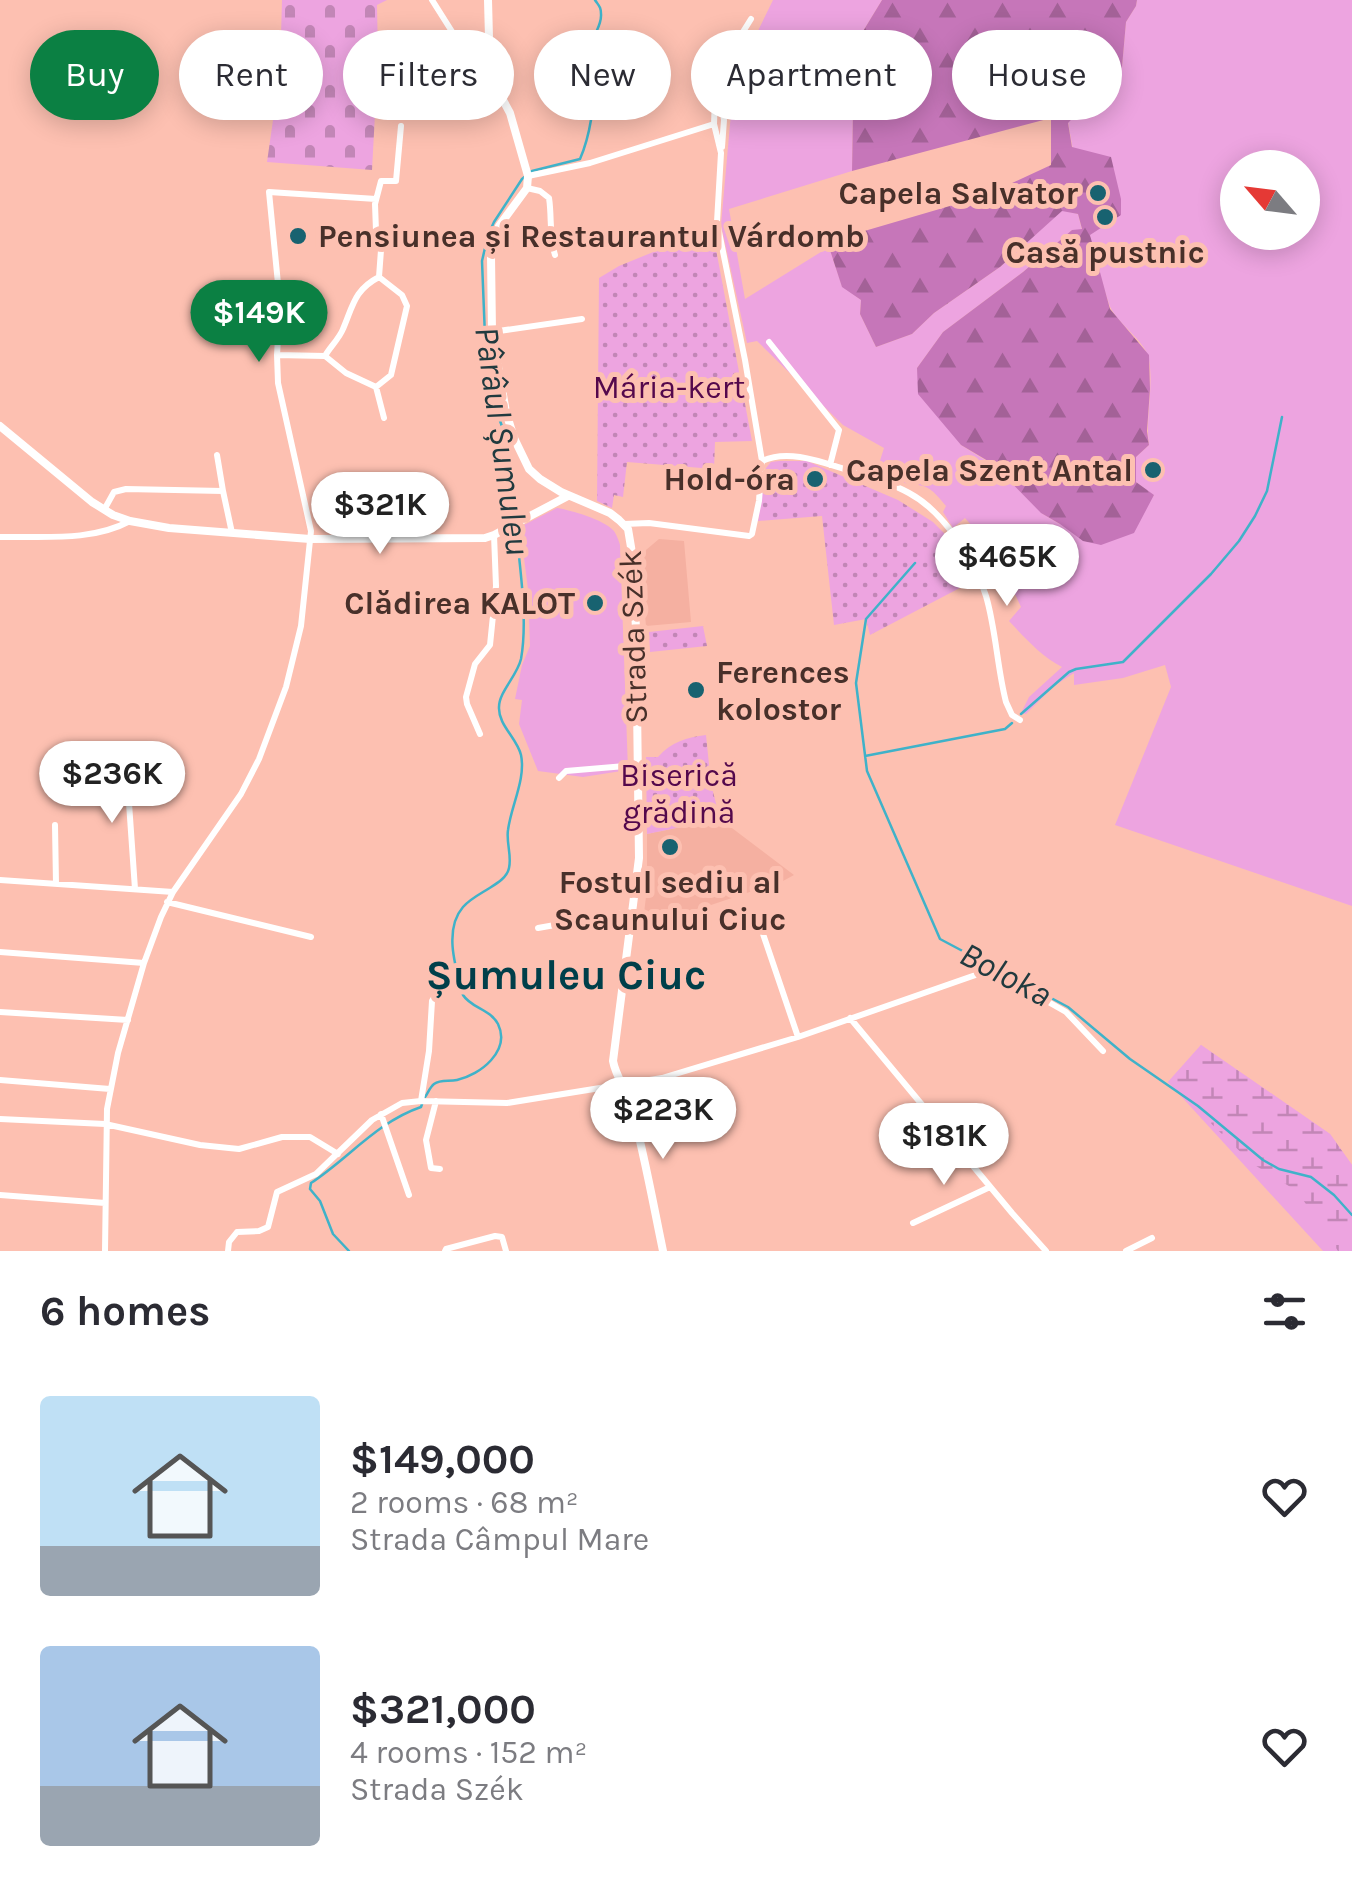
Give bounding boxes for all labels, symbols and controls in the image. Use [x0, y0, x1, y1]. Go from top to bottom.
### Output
chip: Buy [30, 30, 159, 120]
chip: Rent [179, 30, 323, 120]
chip: Filters [343, 30, 514, 120]
chip: New [534, 30, 671, 120]
chip: Apartment [691, 30, 932, 120]
chip: House [952, 30, 1122, 120]
north arrow [1220, 150, 1320, 250]
map controls [1220, 150, 1320, 250]
place label: Capela Salvator [838, 175, 1078, 212]
marker: Capela Salvator [1087, 182, 1109, 204]
marker: Casă pustnic [1094, 206, 1116, 228]
place label: Pensiunea și Restaurantul Várdomb [318, 218, 865, 255]
marker: Pensiunea și Restaurantul Várdomb [287, 225, 309, 247]
place label: Casă pustnic [1005, 234, 1205, 271]
pin: $149K [189, 280, 329, 365]
text: $149K [213, 294, 305, 331]
water label: Pârâul Șumuleu [466, 324, 539, 558]
park label: Mária-kert [593, 369, 745, 406]
place label: Capela Szent Antal [846, 452, 1133, 489]
marker: Capela Szent Antal [1142, 459, 1164, 481]
place label: Hold-óra [664, 461, 795, 498]
marker: Hold-óra [804, 468, 826, 490]
pin: $321K [310, 472, 450, 557]
text: $321K [333, 486, 427, 523]
pin: $465K [937, 524, 1077, 609]
text: $465K [957, 538, 1057, 575]
street label: Strada Szék [612, 550, 655, 724]
place label: Clădirea KALOT [344, 585, 575, 622]
marker: Clădirea KALOT [584, 592, 606, 614]
place label: Ferences kolostor [716, 654, 850, 728]
marker: Ferences kolostor [685, 679, 707, 701]
pin: $236K [42, 741, 182, 826]
text: $236K [61, 755, 163, 792]
park label: Biserică grădină [620, 757, 738, 831]
marker: Fostul sediu al Scaunului Ciuc [659, 836, 681, 858]
place label: Fostul sediu al Scaunului Ciuc [554, 864, 786, 938]
water label: Boloka [953, 933, 1059, 1016]
district label: Șumuleu Ciuc [426, 950, 706, 1000]
pin: $223K [593, 1077, 733, 1162]
text: $223K [612, 1091, 714, 1128]
pin: $181K [874, 1103, 1014, 1188]
text: $181K [901, 1117, 987, 1154]
icon: filters [1257, 1284, 1312, 1339]
text: 6 homes [40, 1286, 210, 1336]
text: $149,000 [350, 1434, 535, 1484]
icon: home [120, 1436, 240, 1556]
icon: heart [1257, 1469, 1312, 1524]
text: 2 rooms · 68 m² [350, 1484, 579, 1521]
text: Strada Câmpul Mare [350, 1521, 649, 1558]
text: $321,000 [350, 1684, 536, 1734]
icon: home [120, 1686, 240, 1806]
icon: heart [1257, 1719, 1312, 1774]
text: 4 rooms · 152 m² [350, 1734, 587, 1771]
text: Strada Szék [350, 1771, 524, 1808]

